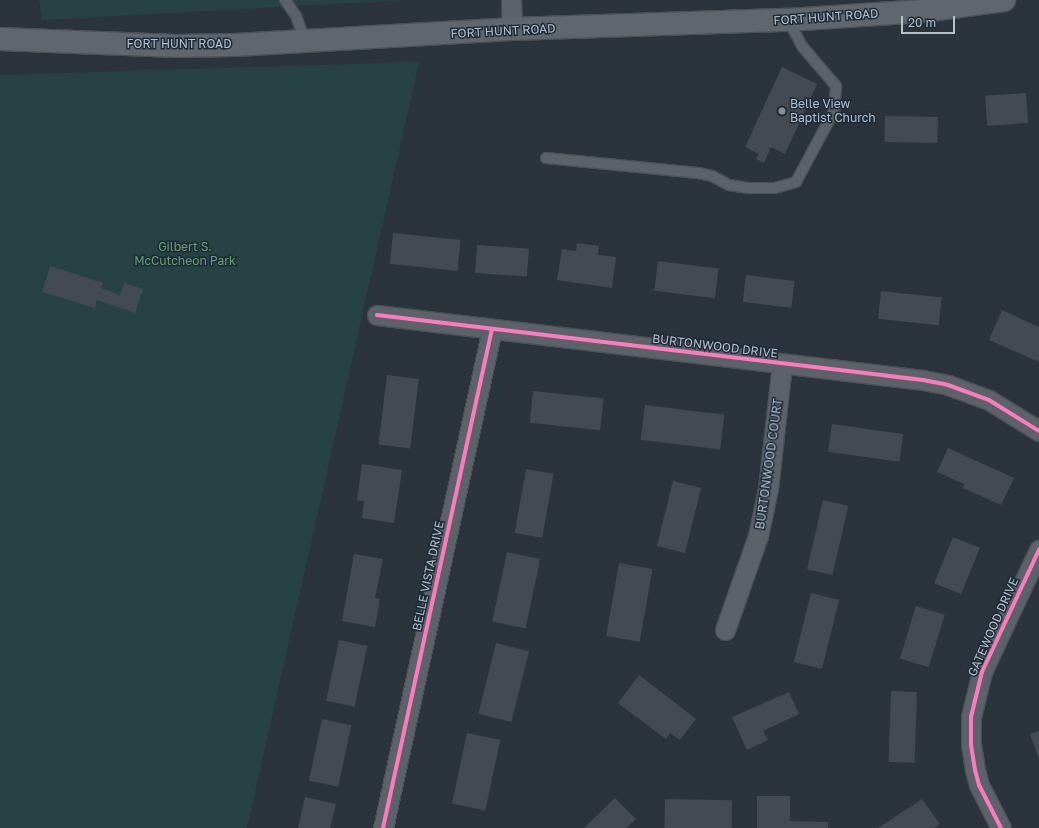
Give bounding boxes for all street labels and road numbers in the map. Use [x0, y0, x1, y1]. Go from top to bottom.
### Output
street label: FORT HUNT ROAD [773, 6, 879, 28]
street label: FORT HUNT ROAD [450, 21, 556, 41]
street label: FORT HUNT ROAD [126, 37, 232, 51]
street label: BURTONWOOD DRIVE [651, 331, 779, 361]
street label: BURTONWOOD COURT [753, 398, 785, 530]
street label: BELLE VISTA DRIVE [409, 520, 447, 632]
street label: GATEWOOD DRIVE [965, 576, 1021, 678]

